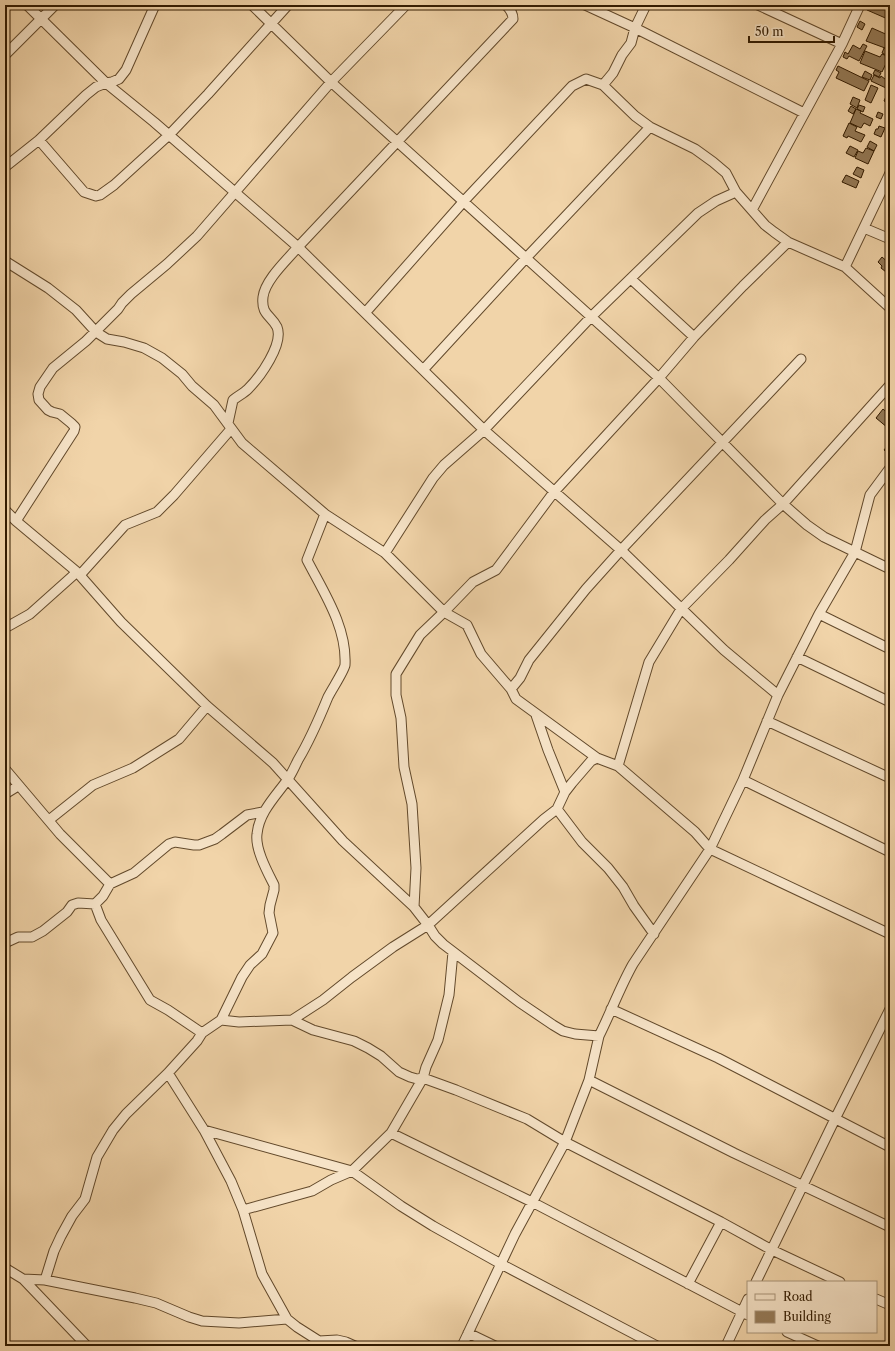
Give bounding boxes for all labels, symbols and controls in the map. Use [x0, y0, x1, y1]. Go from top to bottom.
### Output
scale bar [749, 18, 834, 44]
text: 50 m [755, 24, 784, 39]
legend [747, 1281, 877, 1333]
text: Road [783, 1289, 813, 1304]
text: Building [783, 1309, 831, 1324]

